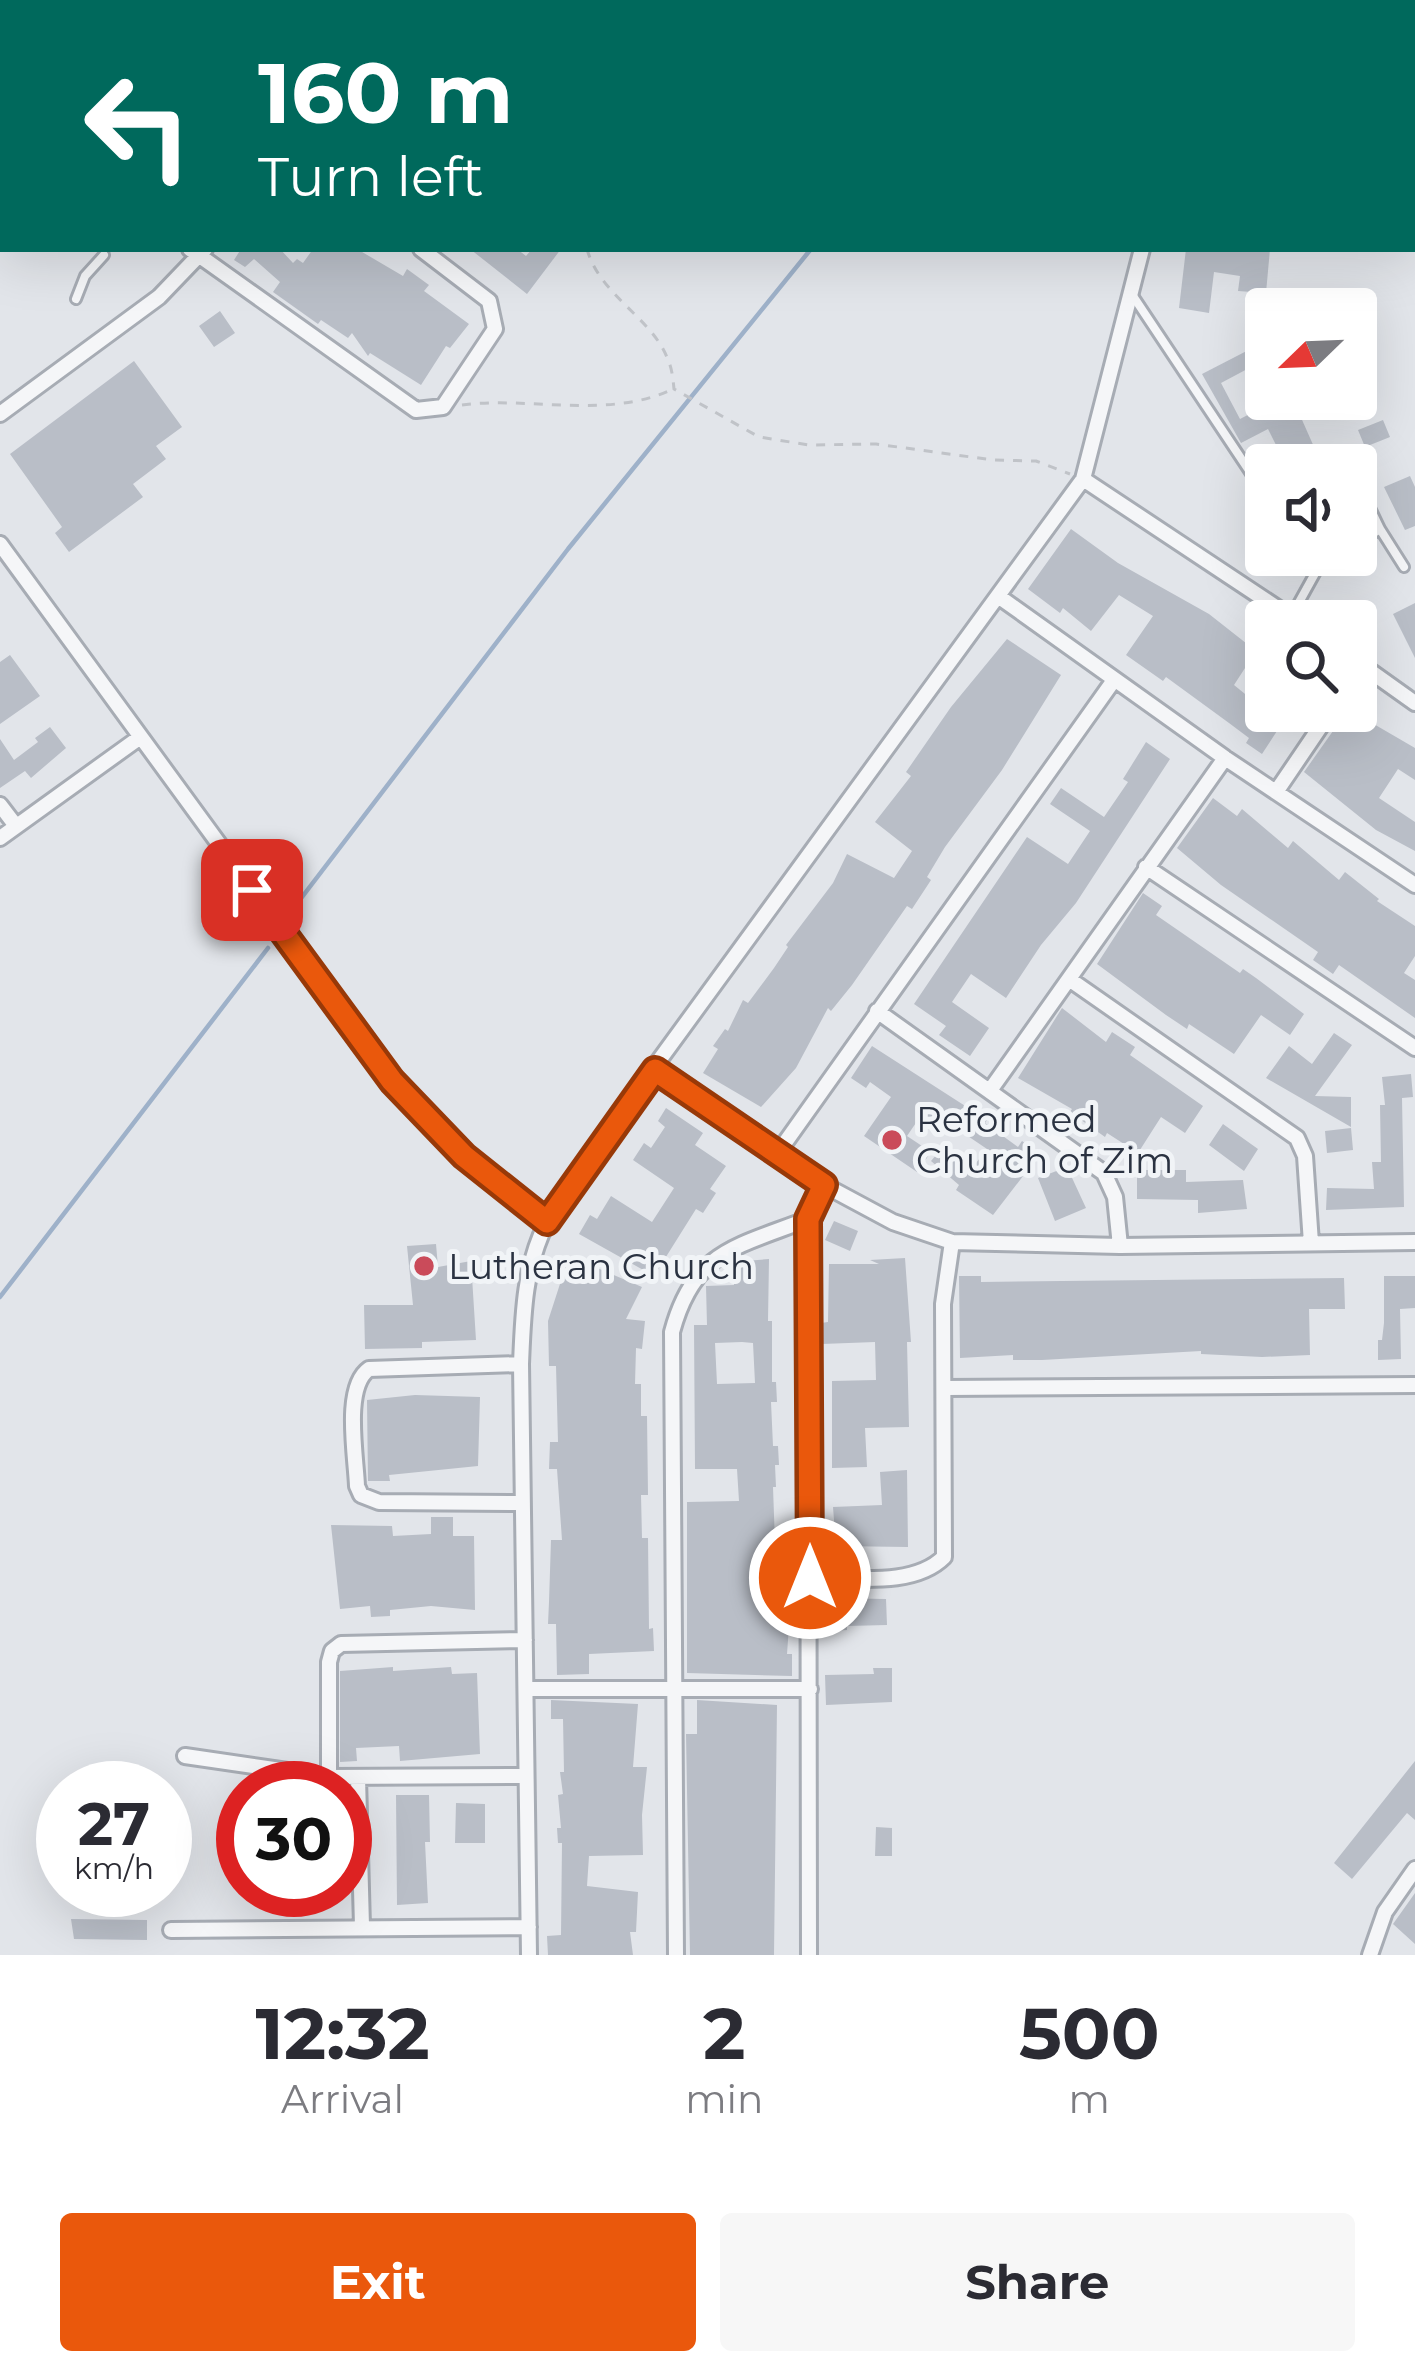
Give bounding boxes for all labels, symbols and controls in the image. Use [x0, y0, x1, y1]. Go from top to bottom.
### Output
text: 160 m [258, 42, 513, 144]
icon: left [60, 48, 216, 204]
text: Turn left [258, 144, 484, 210]
north arrow [1245, 288, 1377, 420]
map controls [1245, 288, 1377, 732]
button: sound [1245, 444, 1377, 576]
button: search [1245, 600, 1377, 732]
pin [201, 839, 303, 941]
icon: arrive [219, 857, 285, 923]
place label: Reformed Church of Zim [916, 1097, 1173, 1182]
marker: Reformed Church of Zim [879, 1127, 905, 1153]
place label: Lutheran Church [448, 1244, 754, 1288]
marker: Lutheran Church [411, 1253, 437, 1279]
position arrow [747, 1515, 873, 1641]
speed limit sign: 30 [216, 1761, 372, 1917]
text: 27 [78, 1787, 150, 1860]
text: km/h [74, 1850, 154, 1887]
text: 12:32 [255, 1989, 430, 2077]
text: 2 [703, 1989, 746, 2077]
text: 500 [1019, 1989, 1160, 2077]
text: Arrival [281, 2075, 404, 2123]
text: min [685, 2075, 763, 2123]
text: m [1069, 2075, 1110, 2123]
button: Exit [60, 2213, 696, 2351]
button: Share [720, 2213, 1355, 2351]

